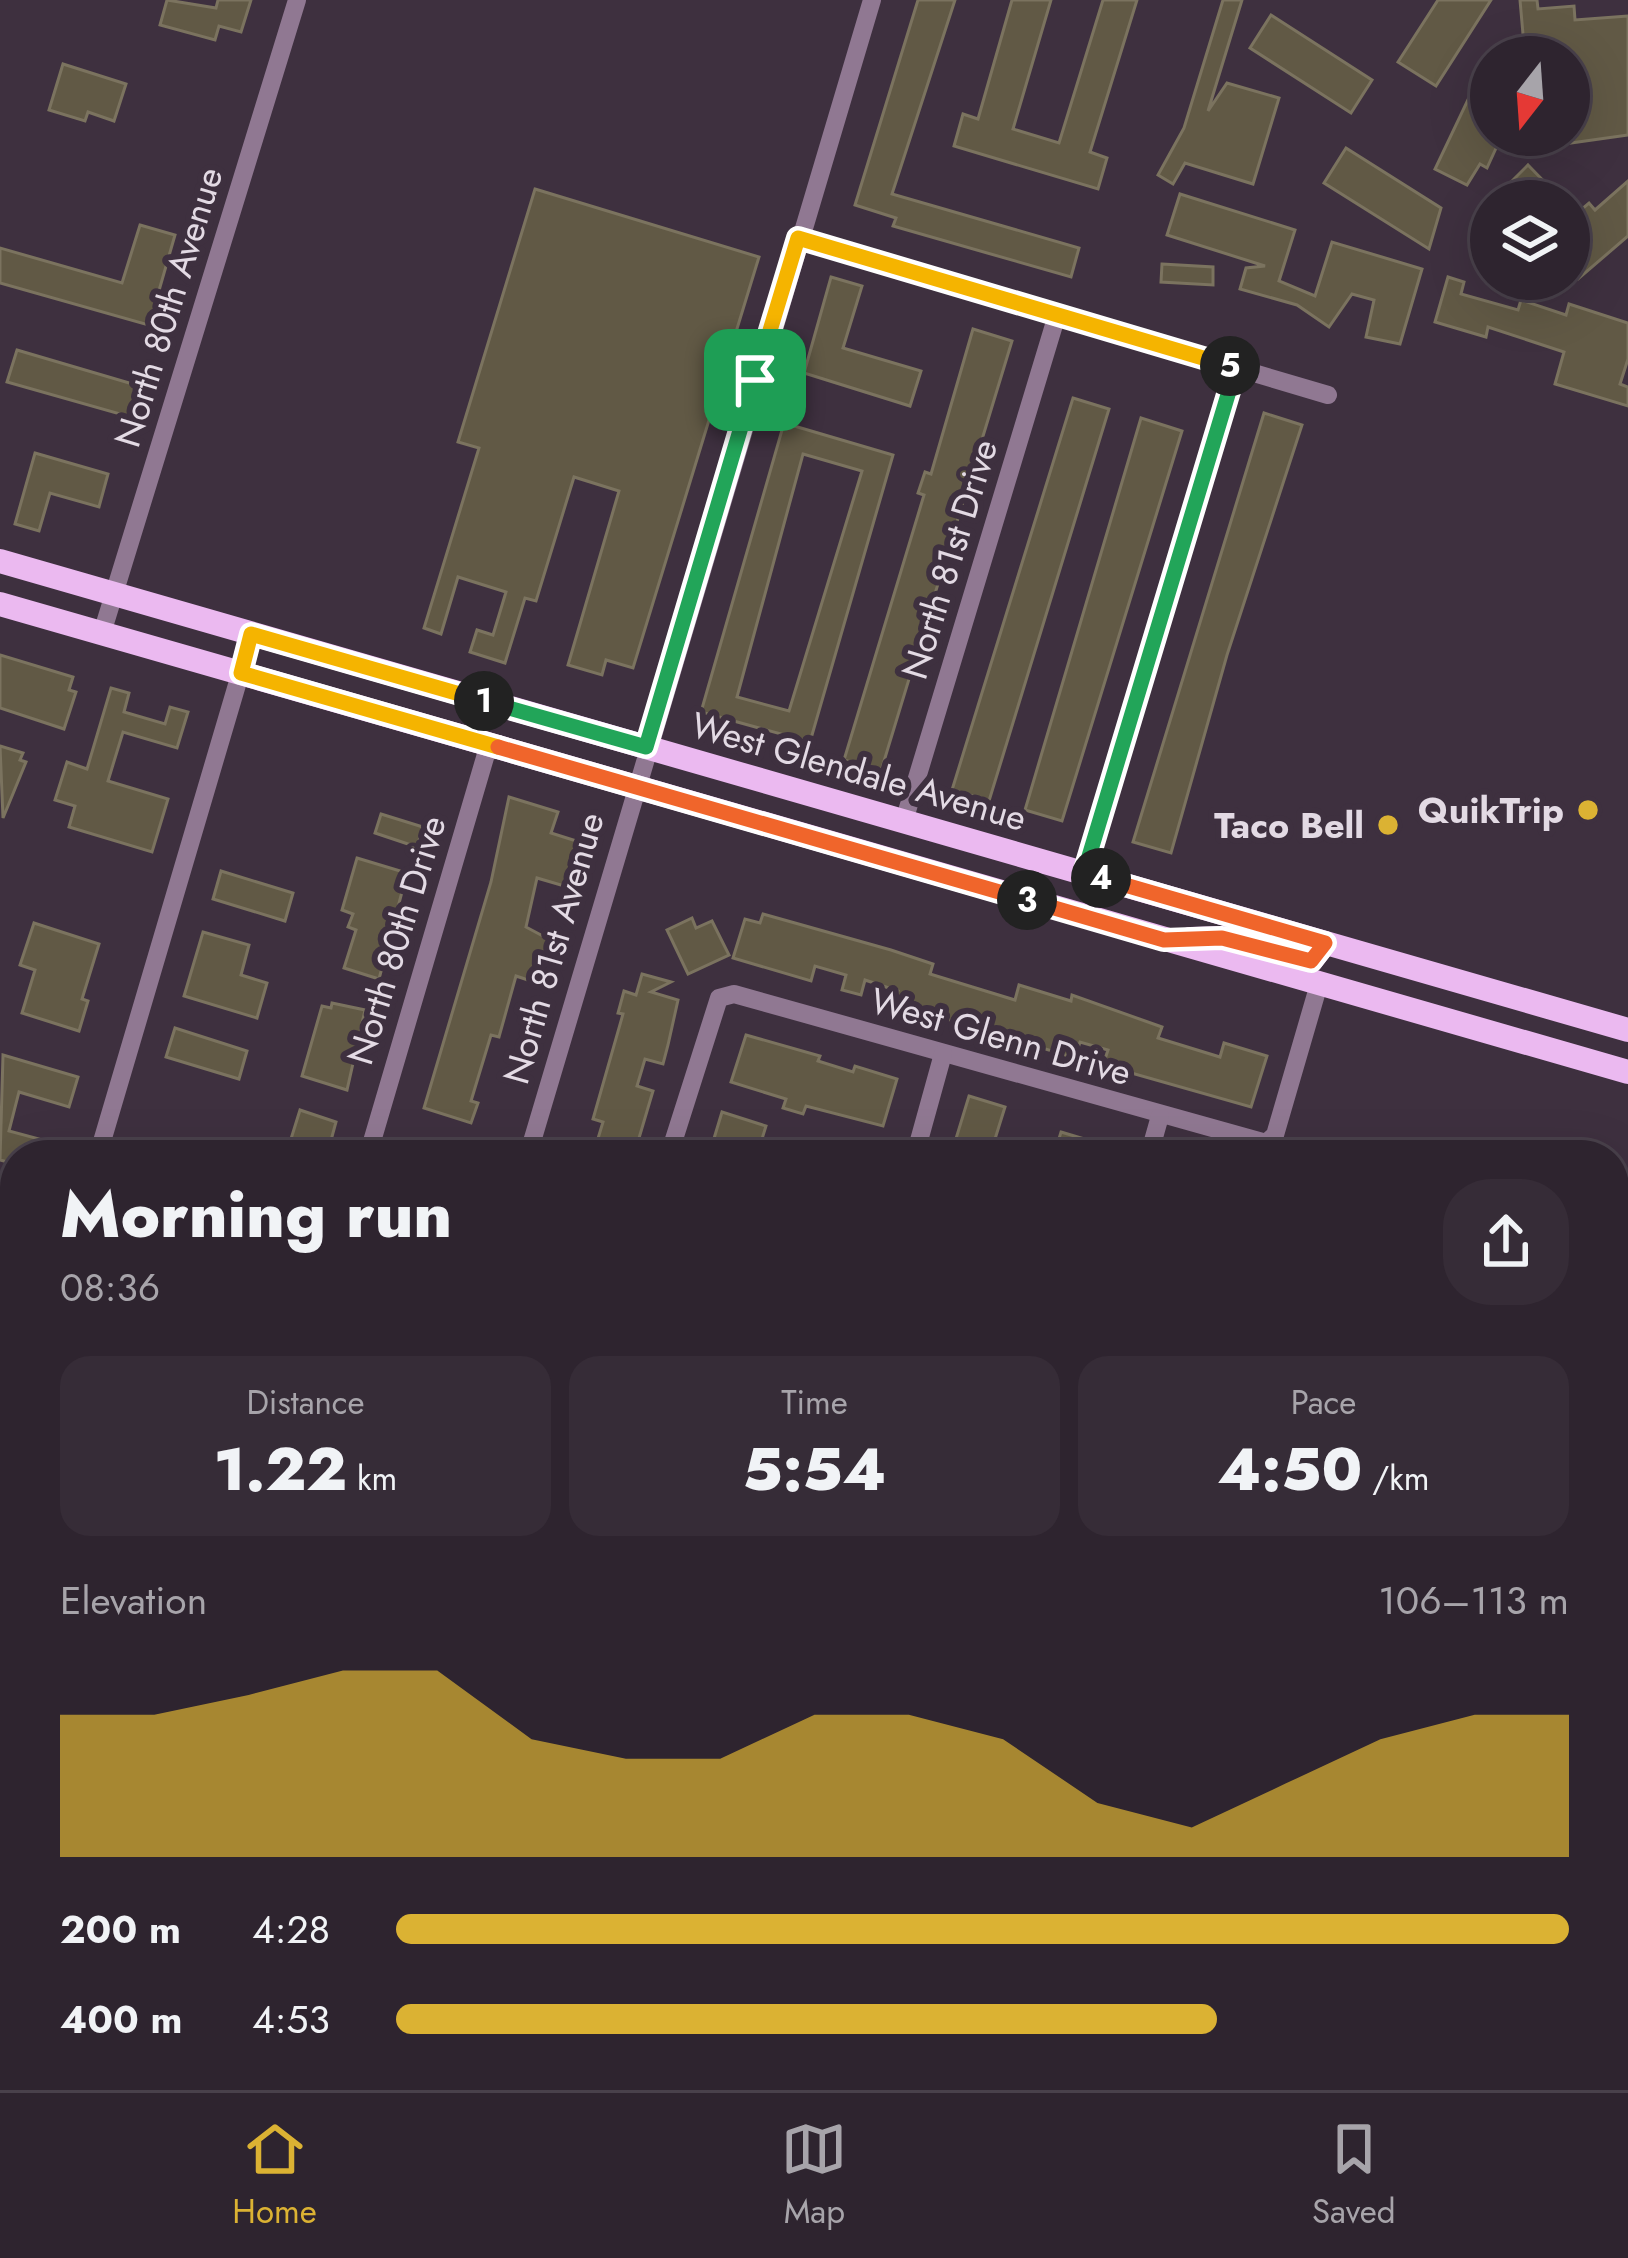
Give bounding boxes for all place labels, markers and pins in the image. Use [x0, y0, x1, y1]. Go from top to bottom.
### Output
pin [704, 329, 806, 431]
pin: 5 [1200, 336, 1260, 396]
pin: 1 [454, 671, 514, 731]
place label: QuikTrip [1418, 784, 1564, 836]
marker: QuikTrip [1575, 797, 1601, 823]
place label: Taco Bell [1214, 799, 1364, 851]
marker: Taco Bell [1375, 812, 1401, 838]
pin: 4 [1071, 848, 1131, 908]
pin: 3 [997, 870, 1057, 930]

